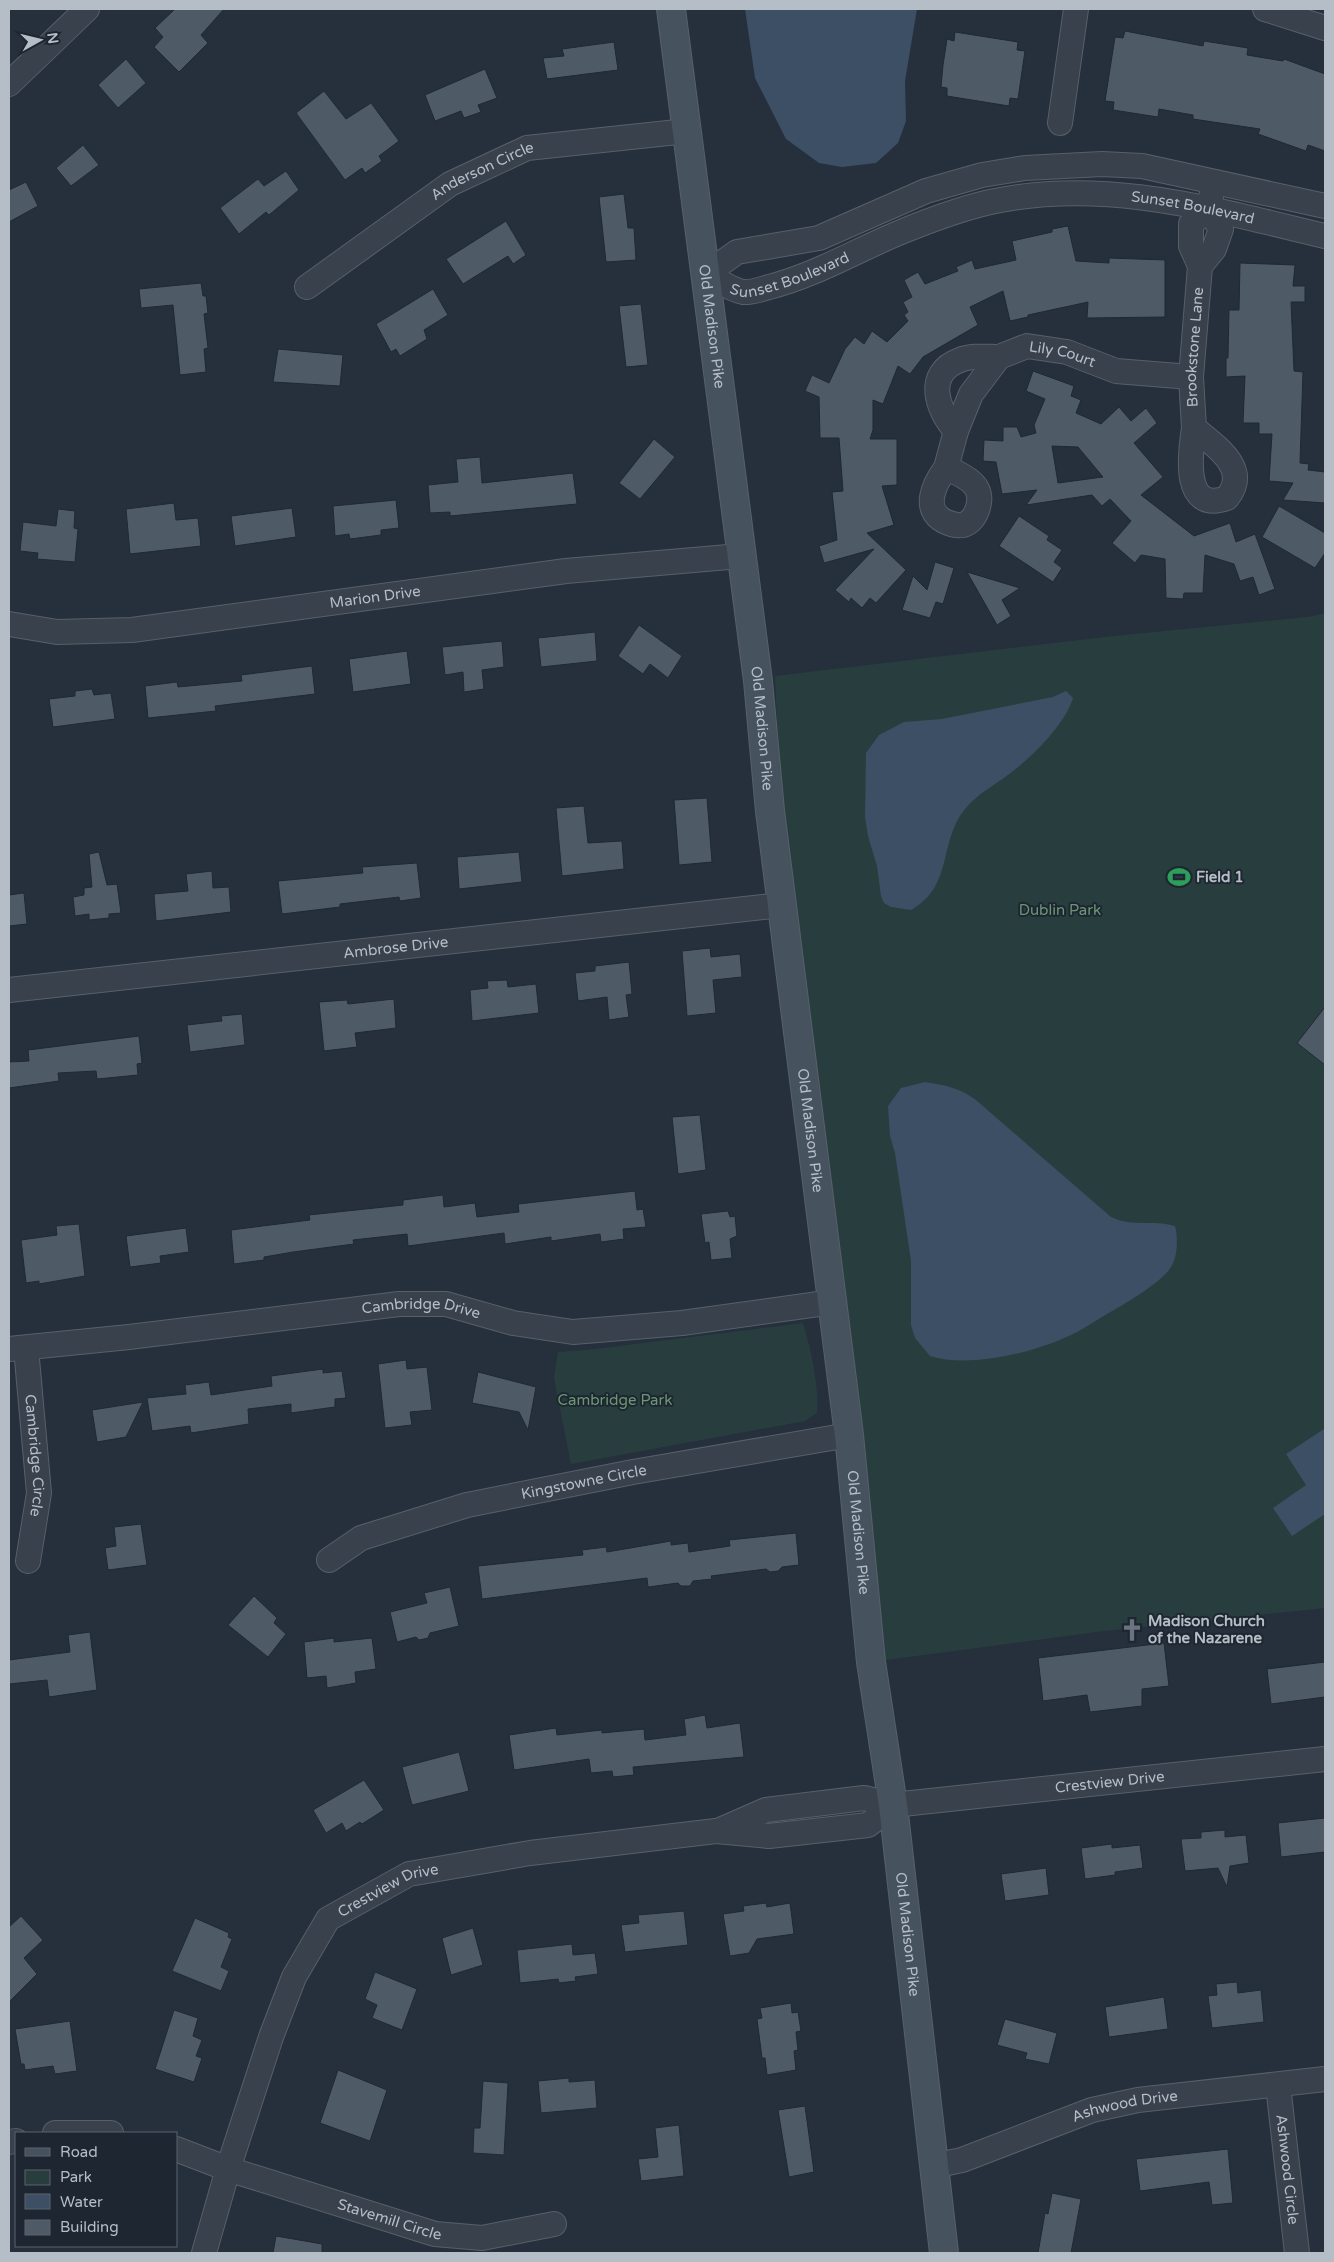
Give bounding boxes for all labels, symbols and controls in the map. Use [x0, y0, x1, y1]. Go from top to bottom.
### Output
north arrow [15, 15, 65, 65]
text: N [43, 32, 62, 45]
street label: Anderson Circle [427, 138, 534, 204]
street label: Sunset Boulevard [1130, 187, 1256, 228]
street label: Sunset Boulevard [727, 248, 852, 301]
street label: Old Madison Pike [695, 263, 729, 389]
street label: Brookstone Lane [1182, 286, 1207, 408]
street label: Lily Court [1028, 337, 1098, 371]
street label: Marion Drive [328, 582, 422, 612]
street label: Old Madison Pike [747, 665, 777, 791]
sports icon: Field 1 [1166, 864, 1192, 890]
place label: Field 1 [1196, 868, 1244, 886]
park label: Dublin Park [1019, 901, 1101, 919]
street label: Ambrose Drive [342, 933, 449, 962]
street label: Old Madison Pike [794, 1067, 827, 1193]
street label: Cambridge Drive [361, 1295, 482, 1322]
park label: Cambridge Park [558, 1391, 672, 1409]
street label: Cambridge Circle [21, 1394, 48, 1518]
street label: Kingstowne Circle [520, 1461, 648, 1503]
street label: Old Madison Pike [843, 1469, 873, 1595]
place label: Madison Church of the Nazarene [1148, 1612, 1265, 1647]
church icon: Madison Church of the Nazarene [1119, 1617, 1145, 1643]
street label: Crestview Drive [1054, 1767, 1165, 1797]
street label: Crestview Drive [334, 1860, 440, 1921]
street label: Old Madison Pike [892, 1871, 924, 1997]
street label: Ashwood Drive [1069, 2087, 1179, 2126]
street label: Ashwood Circle [1272, 2113, 1303, 2226]
legend [15, 2132, 178, 2247]
text: Road [60, 2143, 98, 2161]
text: Park [60, 2168, 92, 2186]
text: Water [60, 2193, 103, 2211]
street label: Stavemill Circle [335, 2195, 442, 2244]
text: Building [60, 2218, 119, 2236]

